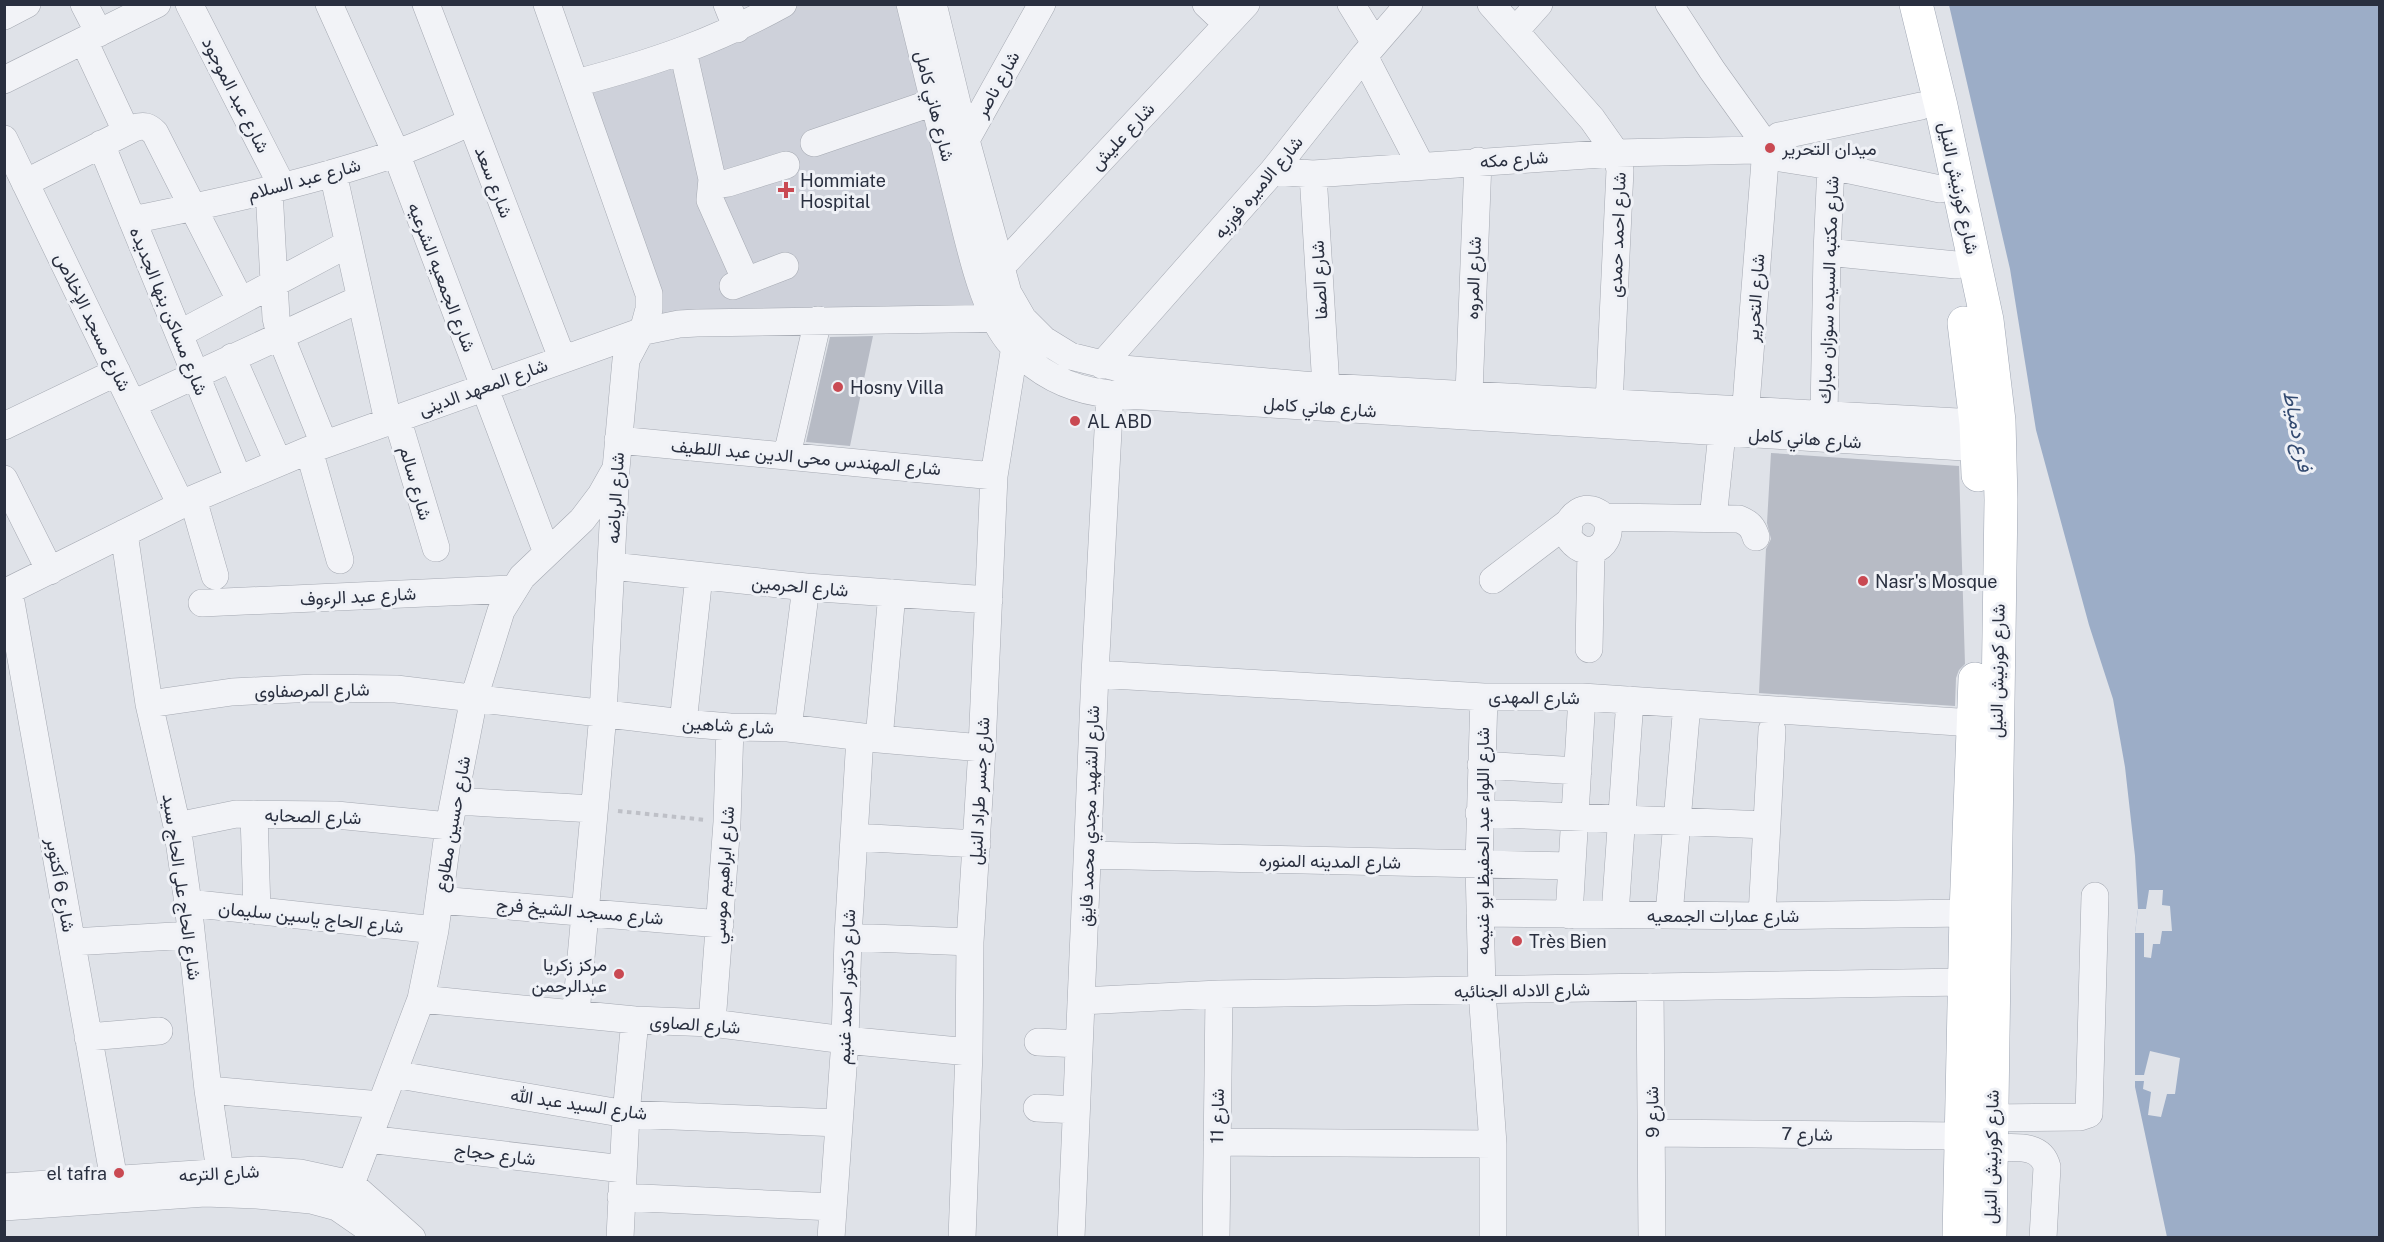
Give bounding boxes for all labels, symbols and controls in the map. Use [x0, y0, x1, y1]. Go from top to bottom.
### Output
street label: شارع عبد الموجود [196, 34, 274, 157]
street label: شارع ناصر [970, 47, 1025, 123]
street label: شارع هاني كامل [906, 48, 959, 165]
street label: شارع عليش [1086, 98, 1160, 175]
street label: شارع كورنيش النيل [1933, 120, 1983, 256]
street label: شارع الاميره فوزيه [1209, 131, 1309, 244]
place label: ميدان التحرير [1781, 138, 1877, 160]
marker: ميدان التحرير [1763, 141, 1777, 155]
street label: شارع سعد [469, 143, 517, 221]
street label: شارع مكه [1479, 146, 1549, 174]
street label: شارع عبد السلام [245, 154, 363, 206]
place label: Hommiate Hospital [800, 170, 886, 212]
street label: شارع احمد حمدى [1604, 172, 1632, 298]
street label: شارع مكتبه السيده سوزان مبارك [1814, 176, 1844, 405]
marker: Hommiate Hospital [777, 181, 795, 199]
street label: شارع الجمعيه الشرعيه [402, 199, 480, 355]
street label: شارع مساكن بنها الجديده [124, 224, 212, 399]
street label: شارع المروه [1461, 236, 1487, 320]
street label: شارع الصفا [1306, 240, 1334, 320]
street label: شارع مسجد الإخلاص [49, 249, 136, 396]
street label: شارع التحرير [1741, 253, 1771, 344]
street label: شارع المعهد الدينى [416, 354, 551, 422]
place label: Hosny Villa [850, 377, 944, 398]
marker: Hosny Villa [831, 380, 845, 394]
water label: فرع دمياط [2276, 389, 2318, 475]
street label: شارع هاني كامل [1262, 393, 1377, 426]
place label: AL ABD [1087, 411, 1152, 432]
marker: AL ABD [1068, 414, 1082, 428]
street label: شارع هاني كامل [1747, 424, 1862, 457]
street label: شارع المهندس محى الدين عبد اللطيف [670, 435, 942, 481]
street label: شارع سالم [393, 444, 437, 523]
street label: شارع الرياضه [602, 452, 630, 544]
street label: شارع الحرمين [750, 571, 849, 603]
place label: Nasr's Mosque [1875, 571, 1998, 592]
marker: Nasr's Mosque [1856, 574, 1870, 588]
street label: شارع عبد الرءوف [299, 582, 417, 612]
street label: شارع كورنيش النيل [1985, 604, 2011, 738]
street label: شارع المرصفاوى [254, 678, 370, 704]
street label: شارع المهدى [1488, 686, 1580, 710]
street label: شارع الشهيد مجدي محمد فايق [1075, 705, 1108, 927]
street label: شارع شاهين [681, 712, 775, 740]
street label: شارع جسر طراد النيل [965, 716, 995, 866]
street label: شارع اللواء عبد الحفيظ ابو غنيمه [1472, 727, 1495, 955]
street label: شارع حسين مطاوع [430, 754, 476, 894]
street label: شارع الحاج على الحاج سيد [157, 793, 205, 982]
street label: شارع الصحابه [264, 804, 362, 830]
street label: شارع ابراهيم موسي [708, 805, 743, 945]
street label: شارع 6 أكتوبر [40, 835, 80, 934]
street label: شارع المدينه المنوره [1259, 849, 1401, 875]
street label: شارع مسجد الشيخ فرج [495, 893, 664, 931]
street label: شارع الحاج ياسين سليمان [217, 897, 405, 939]
street label: شارع عمارات الجمعيه [1647, 905, 1799, 928]
street label: شارع دكتور احمد غنيم [833, 909, 861, 1065]
place label: Très Bien [1529, 931, 1607, 952]
marker: Très Bien [1510, 934, 1524, 948]
place label: مركز زكريا عبدالرحمن [532, 954, 607, 997]
marker: مركز زكريا عبدالرحمن [612, 967, 626, 981]
street label: شارع الادله الجنائيه [1454, 978, 1590, 1004]
street label: شارع الصاوى [649, 1010, 741, 1040]
street label: شارع السيد عبد الله [509, 1084, 649, 1126]
street label: شارع 9 [1641, 1086, 1665, 1138]
street label: شارع 11 [1206, 1088, 1230, 1144]
street label: شارع كورنيش النيل [1979, 1090, 2005, 1224]
street label: شارع 7 [1781, 1123, 1833, 1147]
street label: شارع حجاج [453, 1139, 537, 1171]
street label: شارع الترعه [178, 1160, 260, 1188]
place label: el tafra [47, 1163, 107, 1184]
marker: el tafra [112, 1166, 126, 1180]

